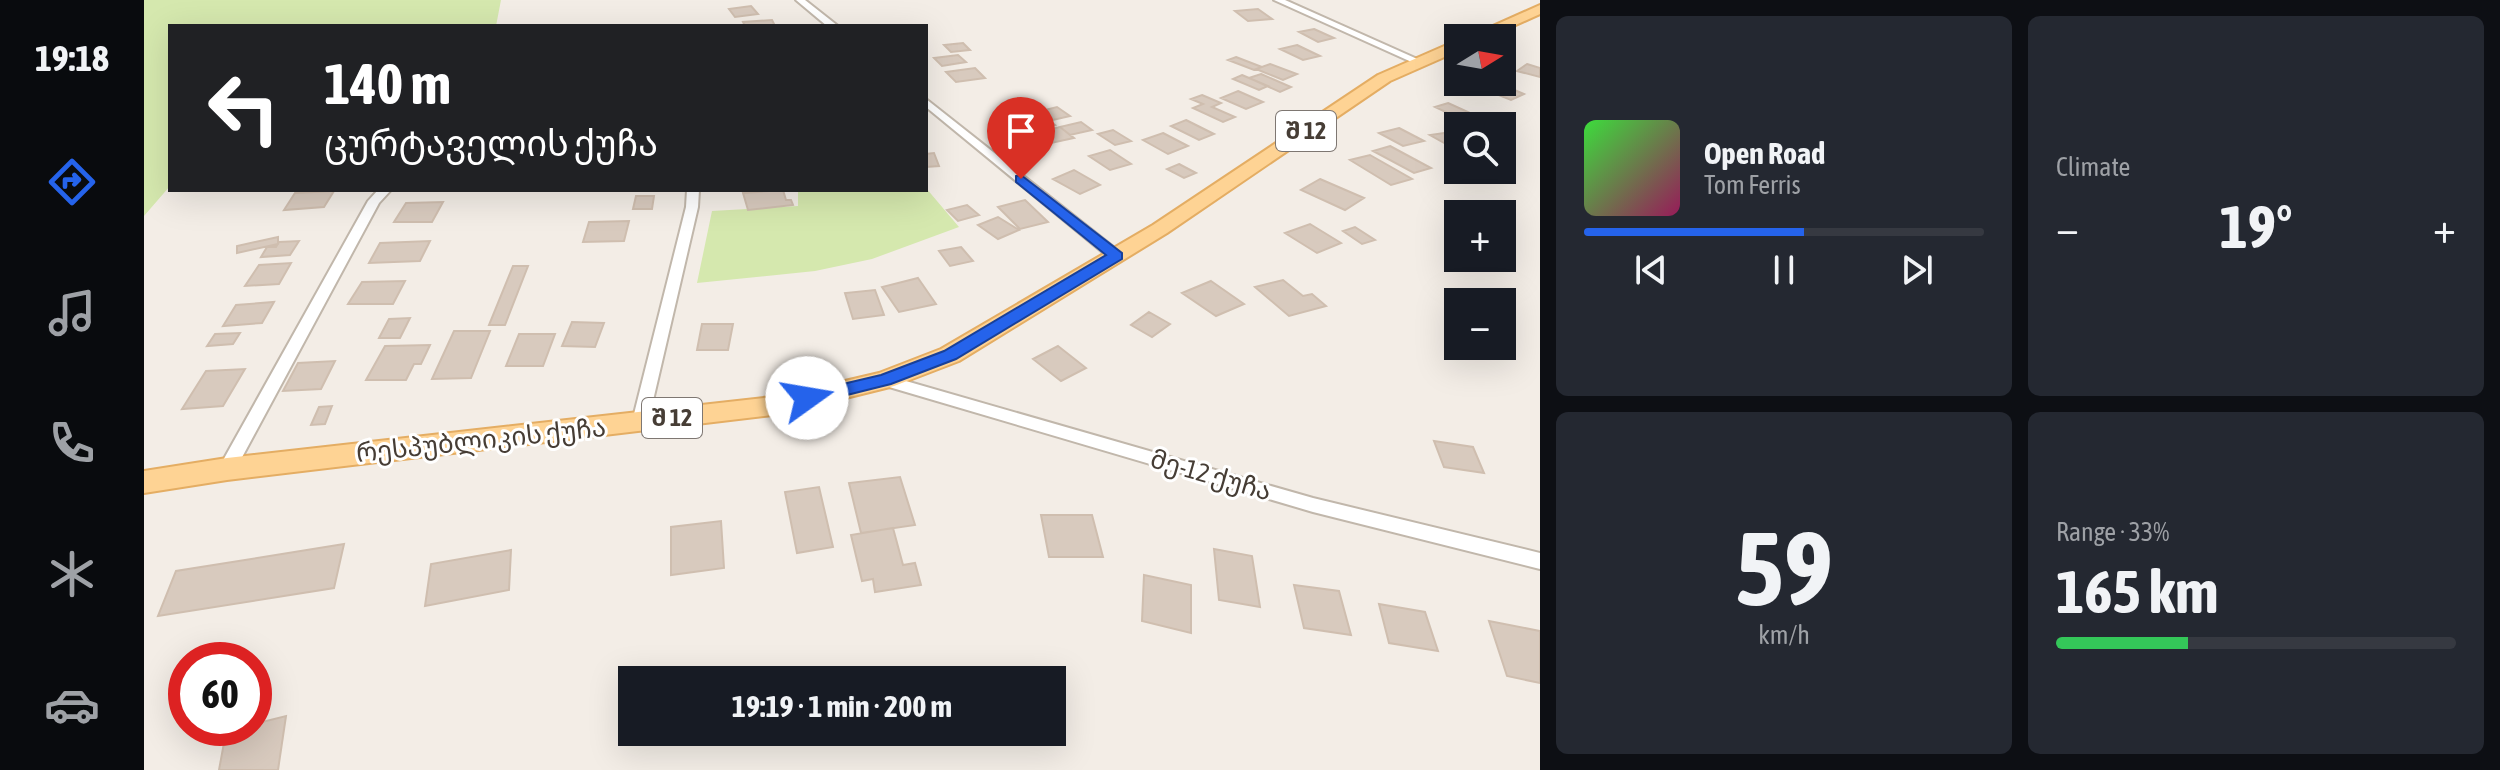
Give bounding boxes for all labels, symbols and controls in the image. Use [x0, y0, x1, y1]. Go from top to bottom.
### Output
north arrow [1444, 24, 1516, 96]
map controls [1444, 24, 1516, 360]
text: 19:18 [35, 37, 109, 79]
text: 140 m [324, 52, 451, 116]
icon: left [192, 56, 296, 160]
pin [987, 97, 1055, 179]
icon: arrive [999, 109, 1043, 153]
road number: შ 12 [1276, 111, 1336, 151]
button: search [1444, 112, 1516, 184]
text: ცურტაველის ქუჩა [324, 122, 658, 164]
text: Open Road [1704, 136, 1825, 170]
text: Climate [2056, 152, 2130, 182]
icon: directions [44, 154, 100, 210]
text: Tom Ferris [1704, 170, 1801, 200]
text: 19° [2220, 192, 2292, 261]
button: + [1444, 200, 1516, 272]
text: − [2056, 202, 2079, 252]
text: + [2433, 202, 2456, 252]
icon: previous [1629, 248, 1673, 292]
icon: pause [1762, 248, 1806, 292]
icon: next [1895, 248, 1939, 292]
icon: music [44, 285, 100, 341]
button: − [1444, 288, 1516, 360]
position arrow [765, 356, 849, 440]
road number: შ 12 [642, 398, 702, 438]
street label: რესპუბლიკის ქუჩა [355, 412, 607, 469]
icon: phone [44, 415, 100, 471]
street label: მე-12 ქუჩა [1147, 443, 1275, 507]
text: 59 [1735, 508, 1833, 627]
text: Range · 33% [2056, 517, 2169, 547]
icon: climate [44, 546, 100, 602]
text: 165 km [2056, 557, 2218, 626]
text: km/h [1758, 620, 1810, 650]
speed limit sign: 60 [168, 642, 272, 746]
icon: car [44, 677, 100, 733]
text: 19:19 · 1 min · 200 m [732, 689, 952, 723]

